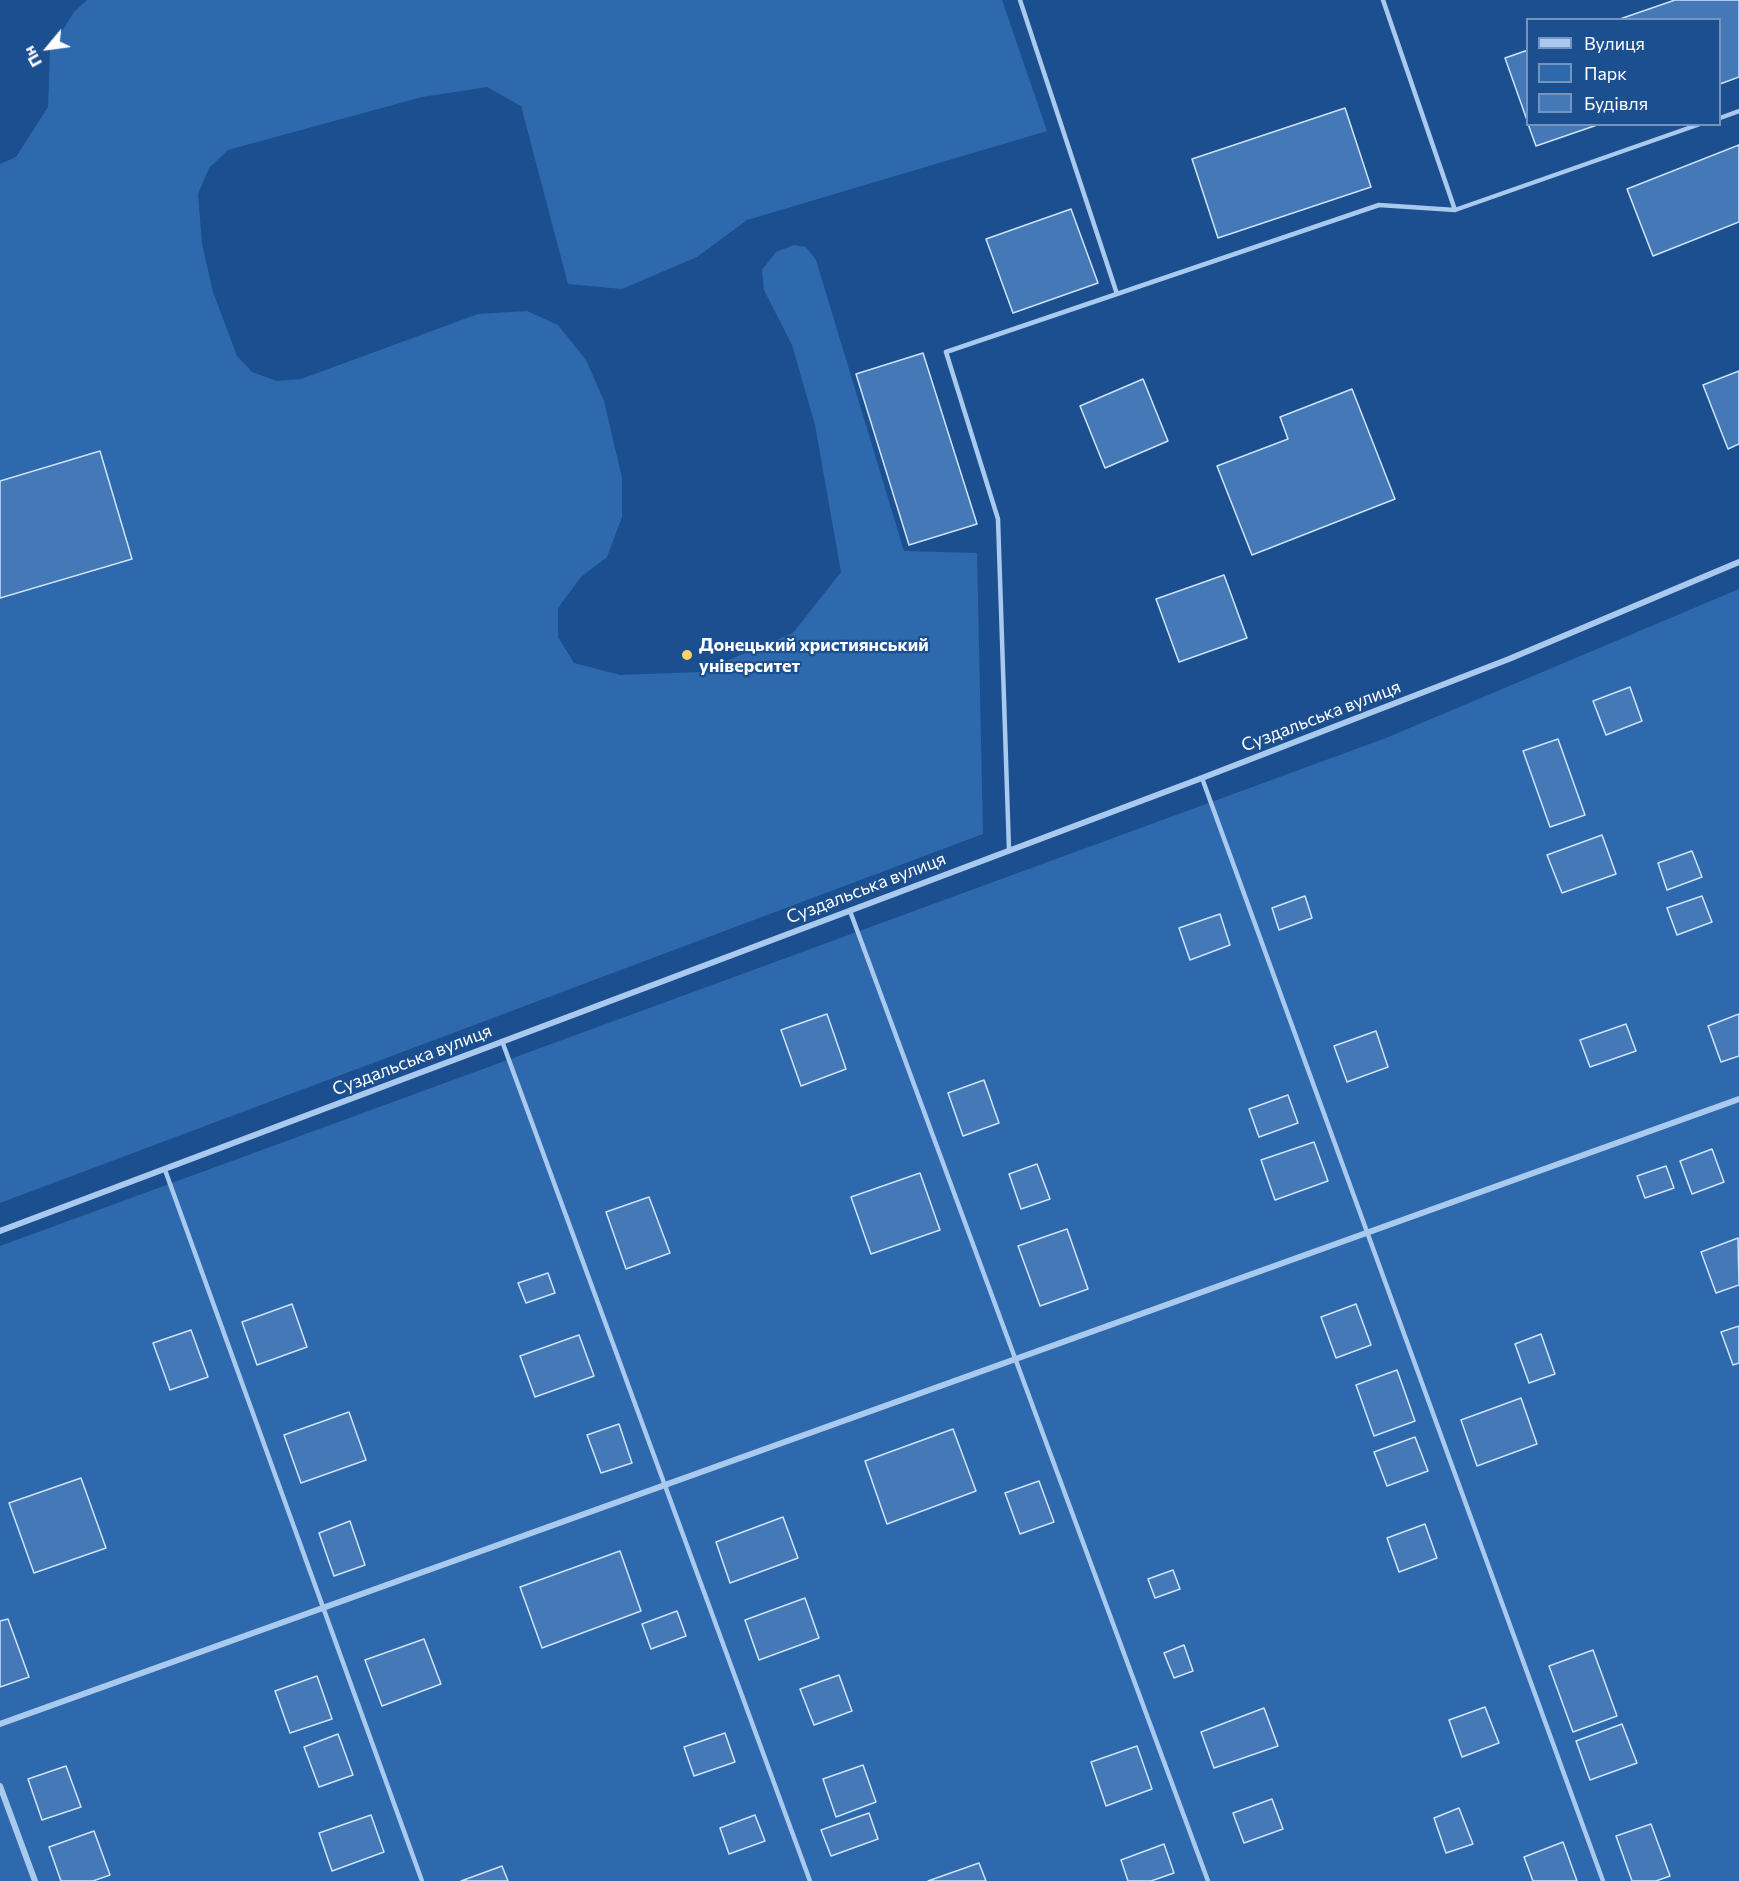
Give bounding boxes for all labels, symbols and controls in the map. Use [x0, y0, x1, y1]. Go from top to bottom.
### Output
north arrow [18, 18, 78, 78]
legend [1526, 18, 1721, 126]
text: Вулиця [1584, 32, 1645, 54]
text: Пн [18, 43, 45, 71]
text: Парк [1584, 62, 1627, 84]
text: Будівля [1584, 92, 1648, 114]
place label: Донецький християнський університет [699, 634, 929, 676]
marker: Донецький християнський університет [680, 648, 694, 662]
street label: Суздальська вулиця [1238, 676, 1404, 756]
street label: Суздальська вулиця [783, 848, 949, 928]
street label: Суздальська вулиця [329, 1020, 495, 1100]

